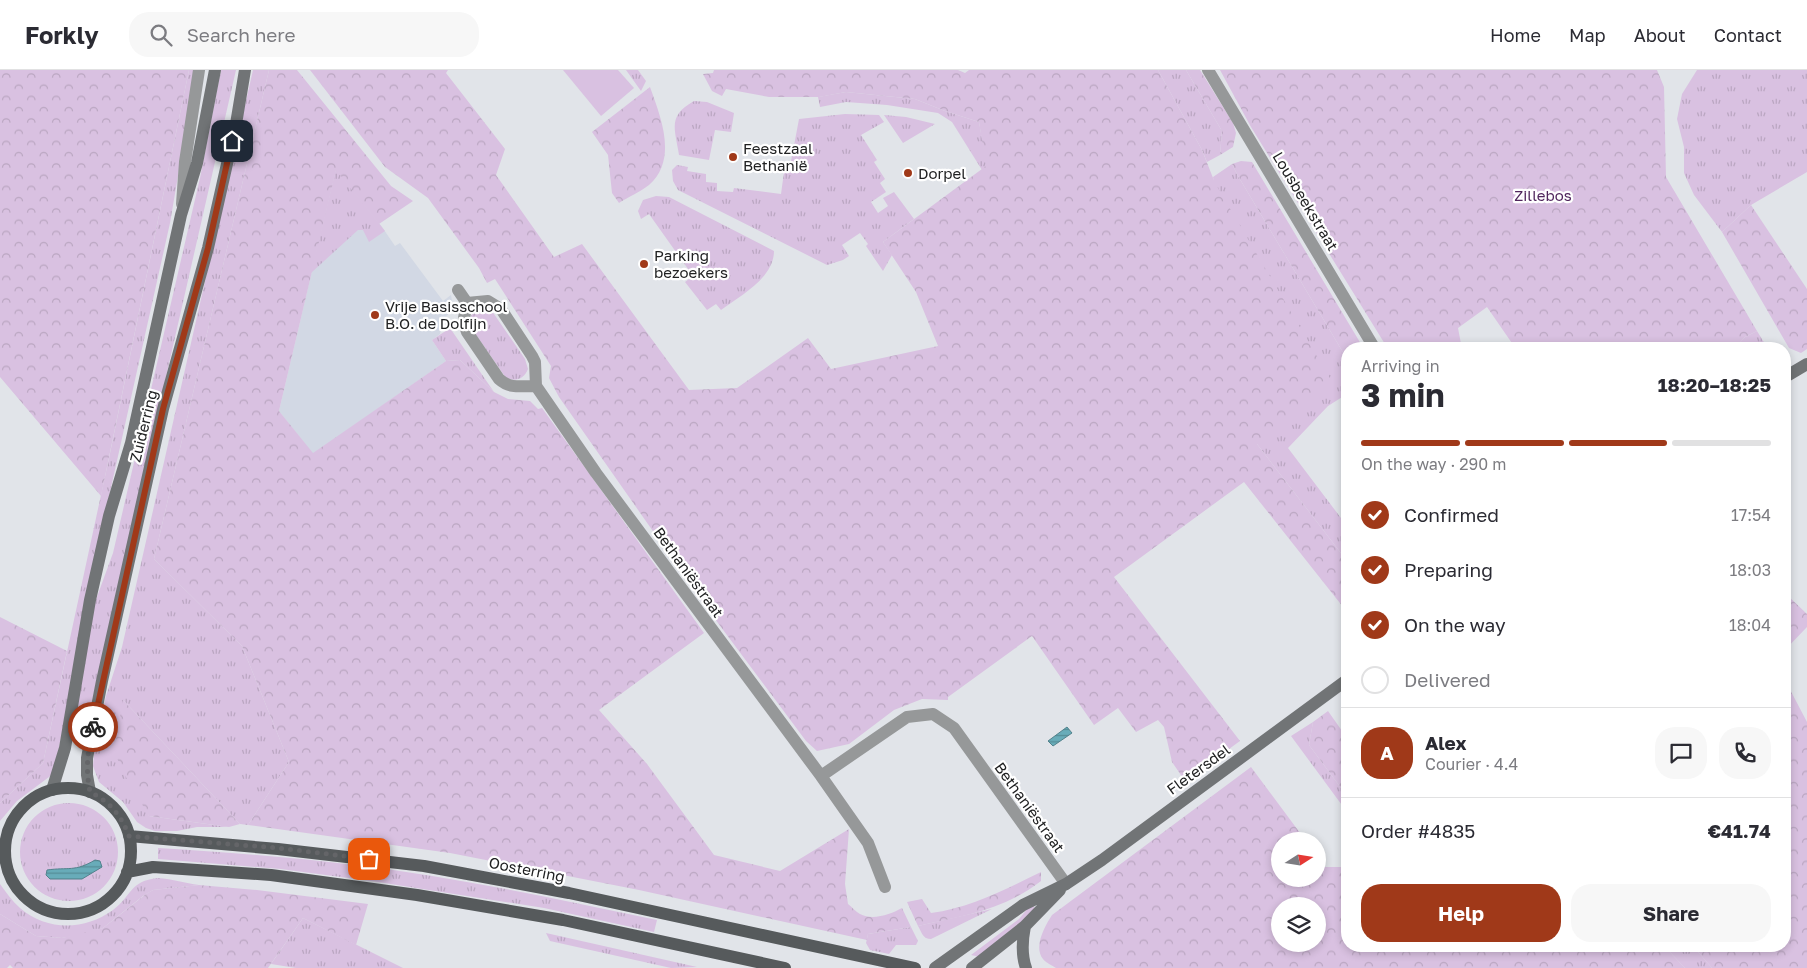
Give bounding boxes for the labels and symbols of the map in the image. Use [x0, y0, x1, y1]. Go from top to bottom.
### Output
pin [211, 120, 253, 162]
place label: Feestzaal Bethanië [743, 139, 813, 174]
street label: Lousbeekstraat [1269, 148, 1343, 254]
marker: Feestzaal Bethanië [727, 151, 739, 163]
place label: Dorpel [918, 164, 966, 182]
marker: Dorpel [902, 167, 914, 179]
park label: Zillebos [1514, 186, 1572, 204]
place label: Parking bezoekers [654, 246, 728, 281]
marker: Parking bezoekers [638, 258, 650, 270]
place label: Vrije Basisschool B.O. de Dolfijn [385, 297, 508, 332]
marker: Vrije Basisschool B.O. de Dolfijn [369, 309, 381, 321]
street label: Zuiderring [125, 388, 161, 464]
street label: Bethaniëstraat [650, 523, 728, 621]
courier [68, 702, 118, 752]
street label: Fletersdel [1163, 740, 1233, 798]
street label: Bethaniëstraat [991, 758, 1069, 856]
north arrow [1271, 832, 1326, 888]
pin [348, 838, 390, 880]
street label: Oosterring [488, 853, 566, 885]

